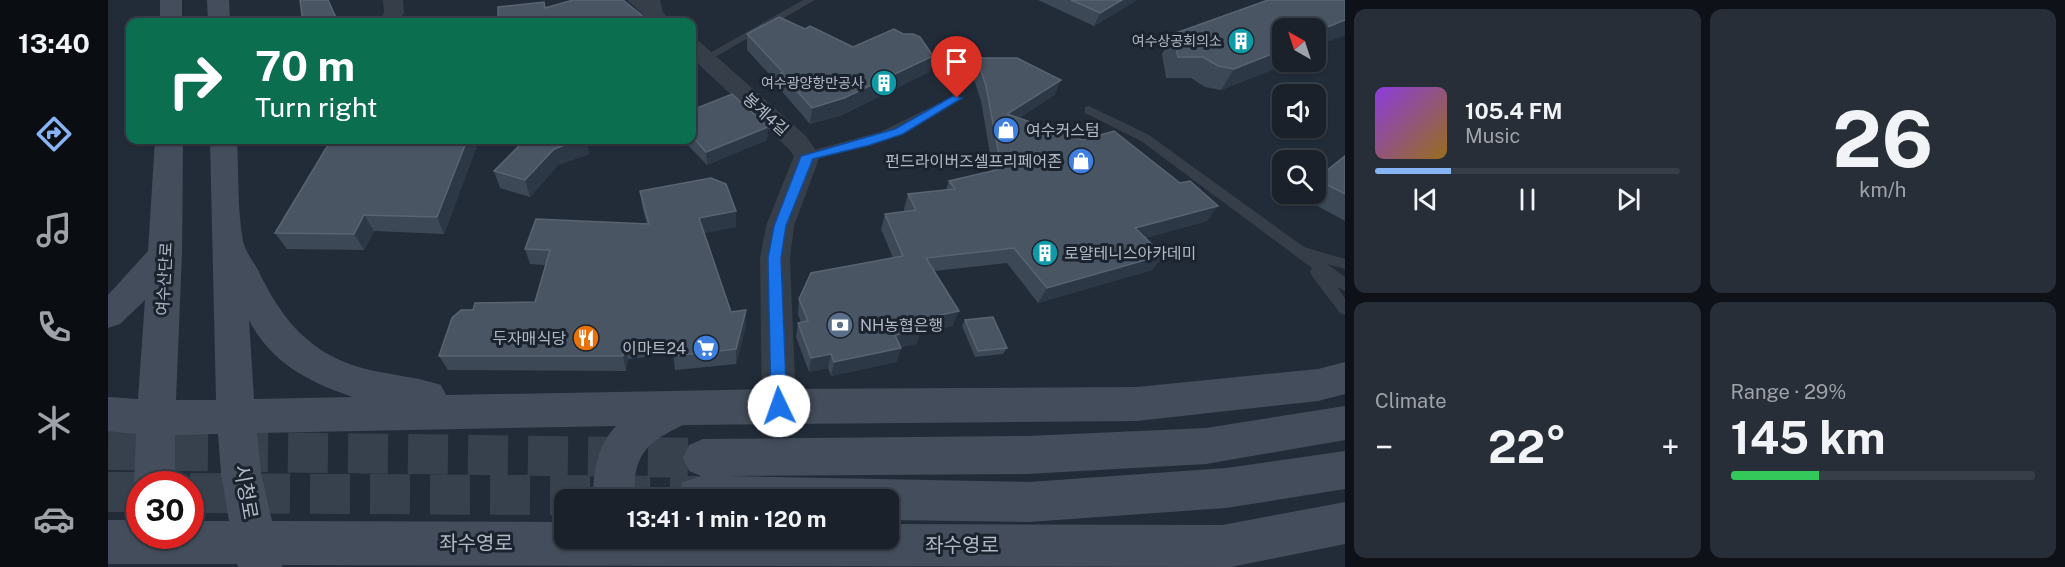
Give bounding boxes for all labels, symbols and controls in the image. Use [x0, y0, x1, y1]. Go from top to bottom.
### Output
north arrow [1272, 18, 1326, 72]
map controls [1272, 18, 1326, 204]
building icon: 여수상공회의소 [1226, 26, 1256, 56]
text: 13:40 [18, 27, 90, 59]
place label: 여수상공회의소 [1132, 33, 1222, 49]
pin [931, 36, 982, 98]
text: 70 m [255, 41, 355, 90]
icon: right [156, 42, 234, 120]
icon: arrive [940, 45, 973, 78]
building icon: 여수광양항만공사 [869, 68, 899, 98]
place label: 여수광양항만공사 [761, 75, 864, 91]
button: sound [1272, 84, 1326, 138]
street label: 봉계4길 [739, 89, 792, 140]
text: Turn right [255, 91, 378, 123]
text: 26 [1832, 93, 1933, 185]
text: 105.4 FM [1465, 98, 1562, 124]
icon: directions [33, 113, 75, 155]
shop icon: 여수커스텀 [991, 115, 1021, 145]
place label: 여수커스텀 [1026, 121, 1100, 140]
text: Music [1465, 124, 1520, 148]
shop icon: 펀드라이버즈셀프리페어존 [1066, 146, 1096, 176]
button: search [1272, 150, 1326, 204]
place label: 펀드라이버즈셀프리페어존 [885, 152, 1062, 171]
text: km/h [1859, 178, 1906, 202]
icon: previous [1409, 183, 1442, 216]
icon: pause [1511, 183, 1544, 216]
icon: next [1612, 183, 1645, 216]
icon: music [33, 209, 75, 251]
building icon: 로얄테니스아카데미 [1030, 238, 1060, 268]
street label: 여수산단로 [153, 242, 176, 316]
place label: 로얄테니스아카데미 [1064, 244, 1196, 263]
icon: phone [33, 306, 75, 348]
bank icon: NH농협은행 [825, 310, 855, 340]
place label: NH농협은행 [860, 316, 943, 335]
restaurant icon: 두자매식당 [571, 323, 601, 353]
place label: 두자매식당 [492, 329, 566, 348]
supermarket icon: 이마트24 [691, 333, 721, 363]
place label: 이마트24 [622, 339, 686, 358]
position arrow [747, 374, 811, 438]
text: Range · 29% [1731, 380, 1846, 404]
text: Climate [1375, 389, 1447, 413]
icon: climate [33, 402, 75, 444]
text: 145 km [1731, 411, 1886, 464]
text: 22° [1488, 420, 1566, 473]
text: − [1375, 428, 1393, 466]
text: + [1661, 428, 1679, 466]
street label: 시청로 [229, 463, 263, 521]
speed limit sign: 30 [126, 471, 204, 549]
icon: car [33, 498, 75, 540]
text: 13:41 · 1 min · 120 m [626, 506, 827, 532]
street label: 좌수영로 [439, 531, 513, 555]
street label: 좌수영로 [925, 533, 999, 557]

